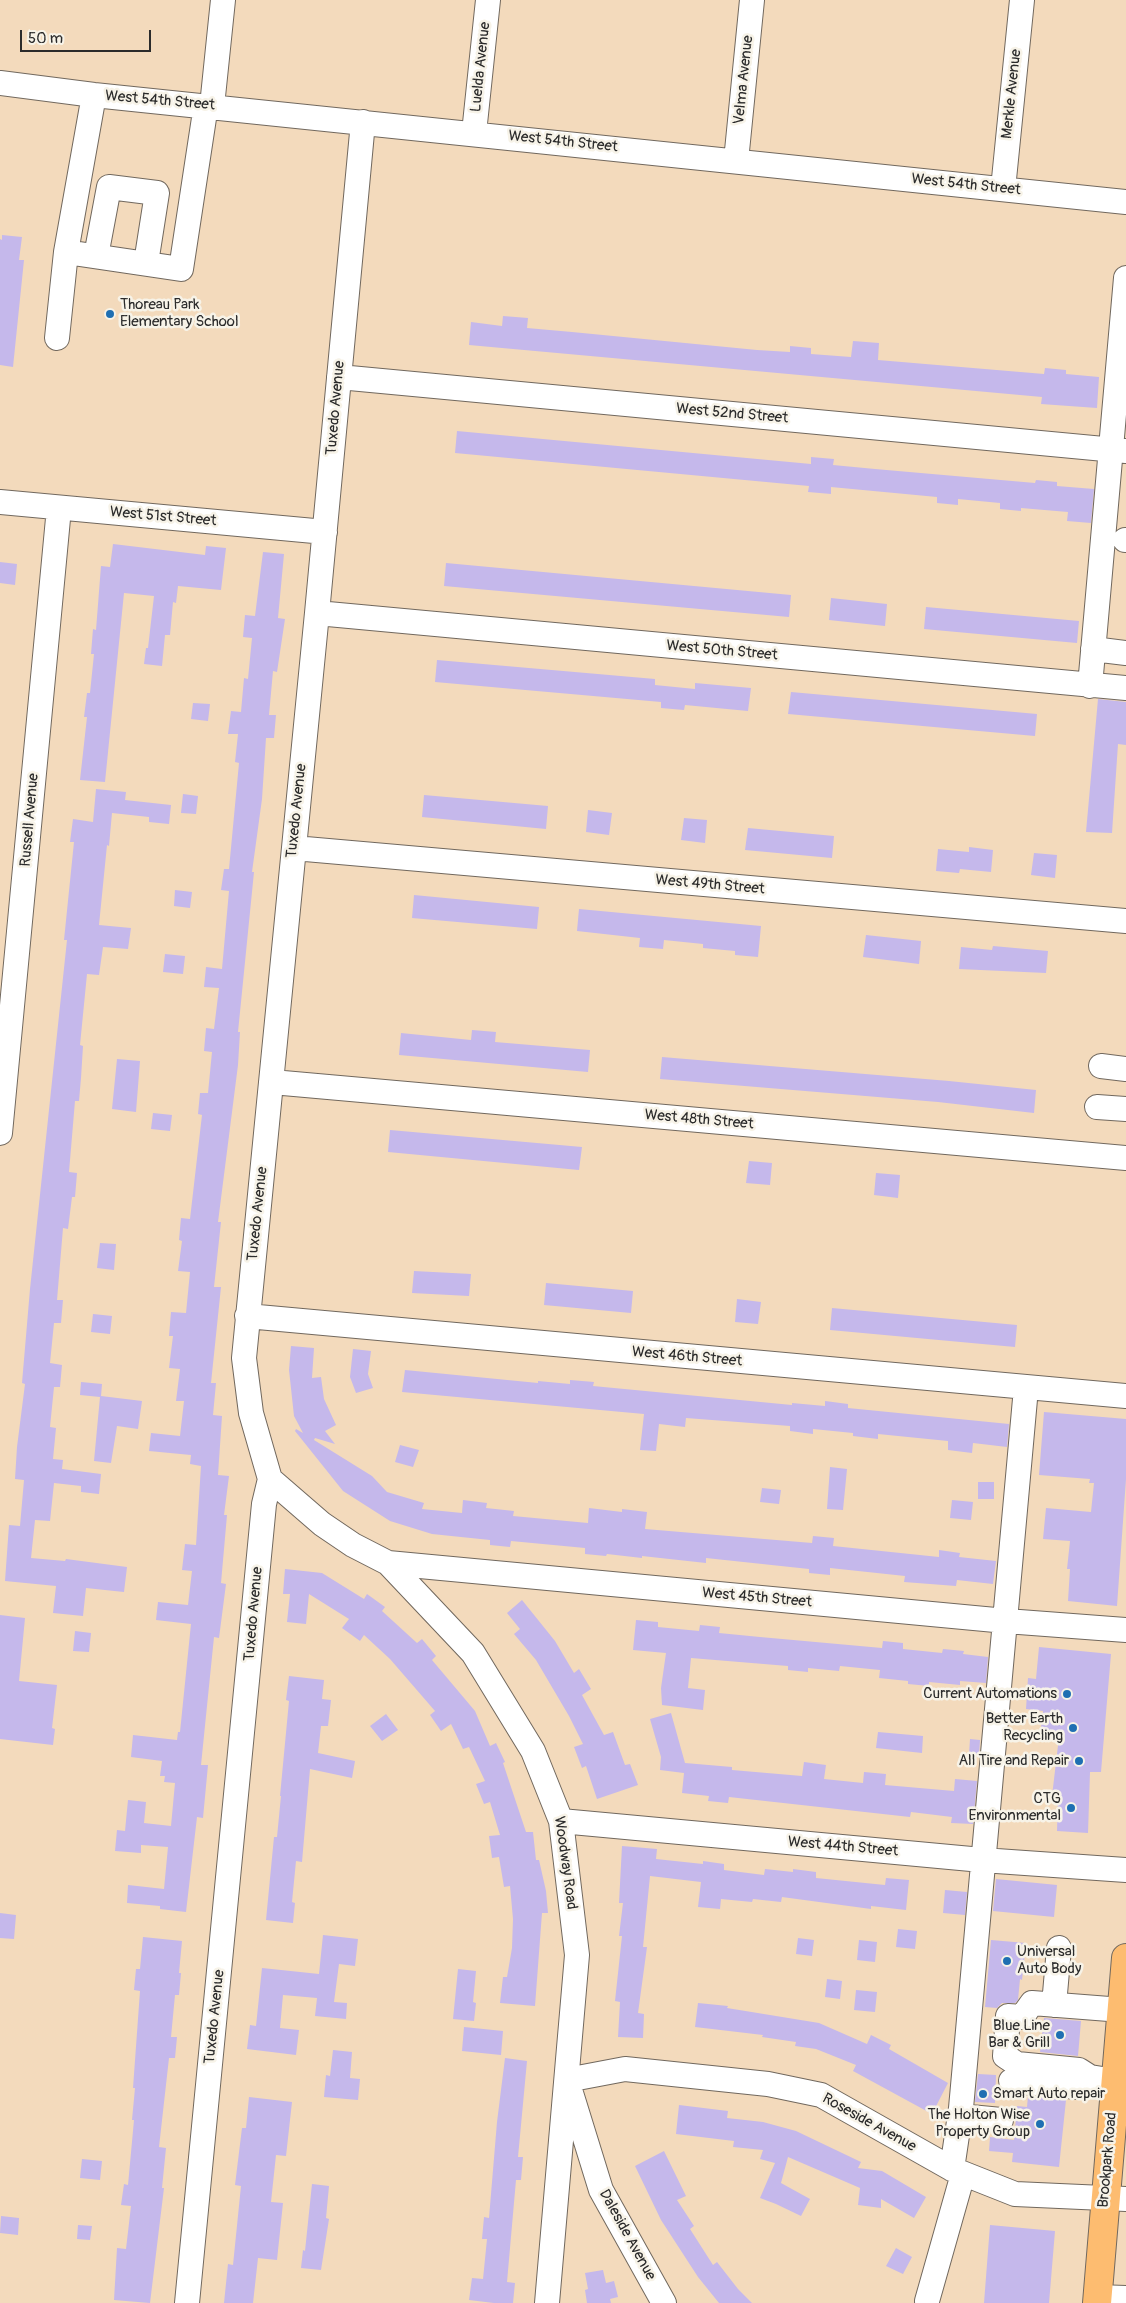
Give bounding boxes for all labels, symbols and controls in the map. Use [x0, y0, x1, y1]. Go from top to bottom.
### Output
scale bar [22, 20, 154, 52]
street label: Luelda Avenue [467, 21, 495, 113]
text: 50 m [28, 29, 63, 48]
street label: Velma Avenue [730, 34, 758, 126]
street label: Merkle Avenue [998, 48, 1026, 140]
street label: West 54th Street [104, 87, 216, 115]
street label: West 54th Street [507, 127, 619, 157]
street label: West 54th Street [910, 170, 1022, 200]
place label: Thoreau Park Elementary School [120, 296, 238, 331]
marker: Thoreau Park Elementary School [104, 308, 116, 320]
street label: Tuxedo Avenue [323, 360, 349, 456]
street label: West 52nd Street [675, 400, 789, 428]
street label: West 51st Street [109, 503, 217, 531]
street label: West 50th Street [666, 637, 778, 665]
street label: Tuxedo Avenue [283, 763, 311, 859]
street label: Russell Avenue [17, 773, 43, 867]
street label: West 49th Street [655, 871, 765, 899]
street label: West 48th Street [644, 1106, 754, 1134]
street label: Tuxedo Avenue [244, 1166, 272, 1262]
street label: West 46th Street [631, 1343, 743, 1371]
street label: Tuxedo Avenue [241, 1566, 267, 1662]
street label: West 45th Street [701, 1584, 813, 1612]
place label: Current Automations [923, 1685, 1057, 1703]
marker: Current Automations [1061, 1688, 1073, 1700]
place label: Better Earth Recycling [986, 1710, 1063, 1745]
marker: Better Earth Recycling [1067, 1722, 1079, 1734]
place label: All Tire and Repair [958, 1752, 1069, 1770]
marker: All Tire and Repair [1073, 1755, 1085, 1767]
place label: CTG Environmental [968, 1790, 1061, 1825]
marker: CTG Environmental [1065, 1802, 1077, 1814]
street label: Woodway Road [550, 1815, 580, 1911]
street label: West 44th Street [787, 1833, 899, 1861]
place label: Universal Auto Body [1017, 1943, 1081, 1978]
marker: Universal Auto Body [1001, 1955, 1013, 1967]
street label: Tuxedo Avenue [201, 1969, 229, 2065]
place label: Blue Line Bar & Grill [988, 2017, 1050, 2052]
marker: Blue Line Bar & Grill [1054, 2029, 1066, 2041]
place label: Smart Auto repair [993, 2085, 1105, 2103]
marker: Smart Auto repair [977, 2088, 989, 2100]
street label: Roseside Avenue [819, 2090, 919, 2156]
place label: The Holton Wise Property Group [928, 2106, 1030, 2141]
street label: Brookpark Road [1095, 2111, 1121, 2209]
marker: The Holton Wise Property Group [1034, 2118, 1046, 2130]
street label: Daleside Avenue [595, 2186, 659, 2284]

